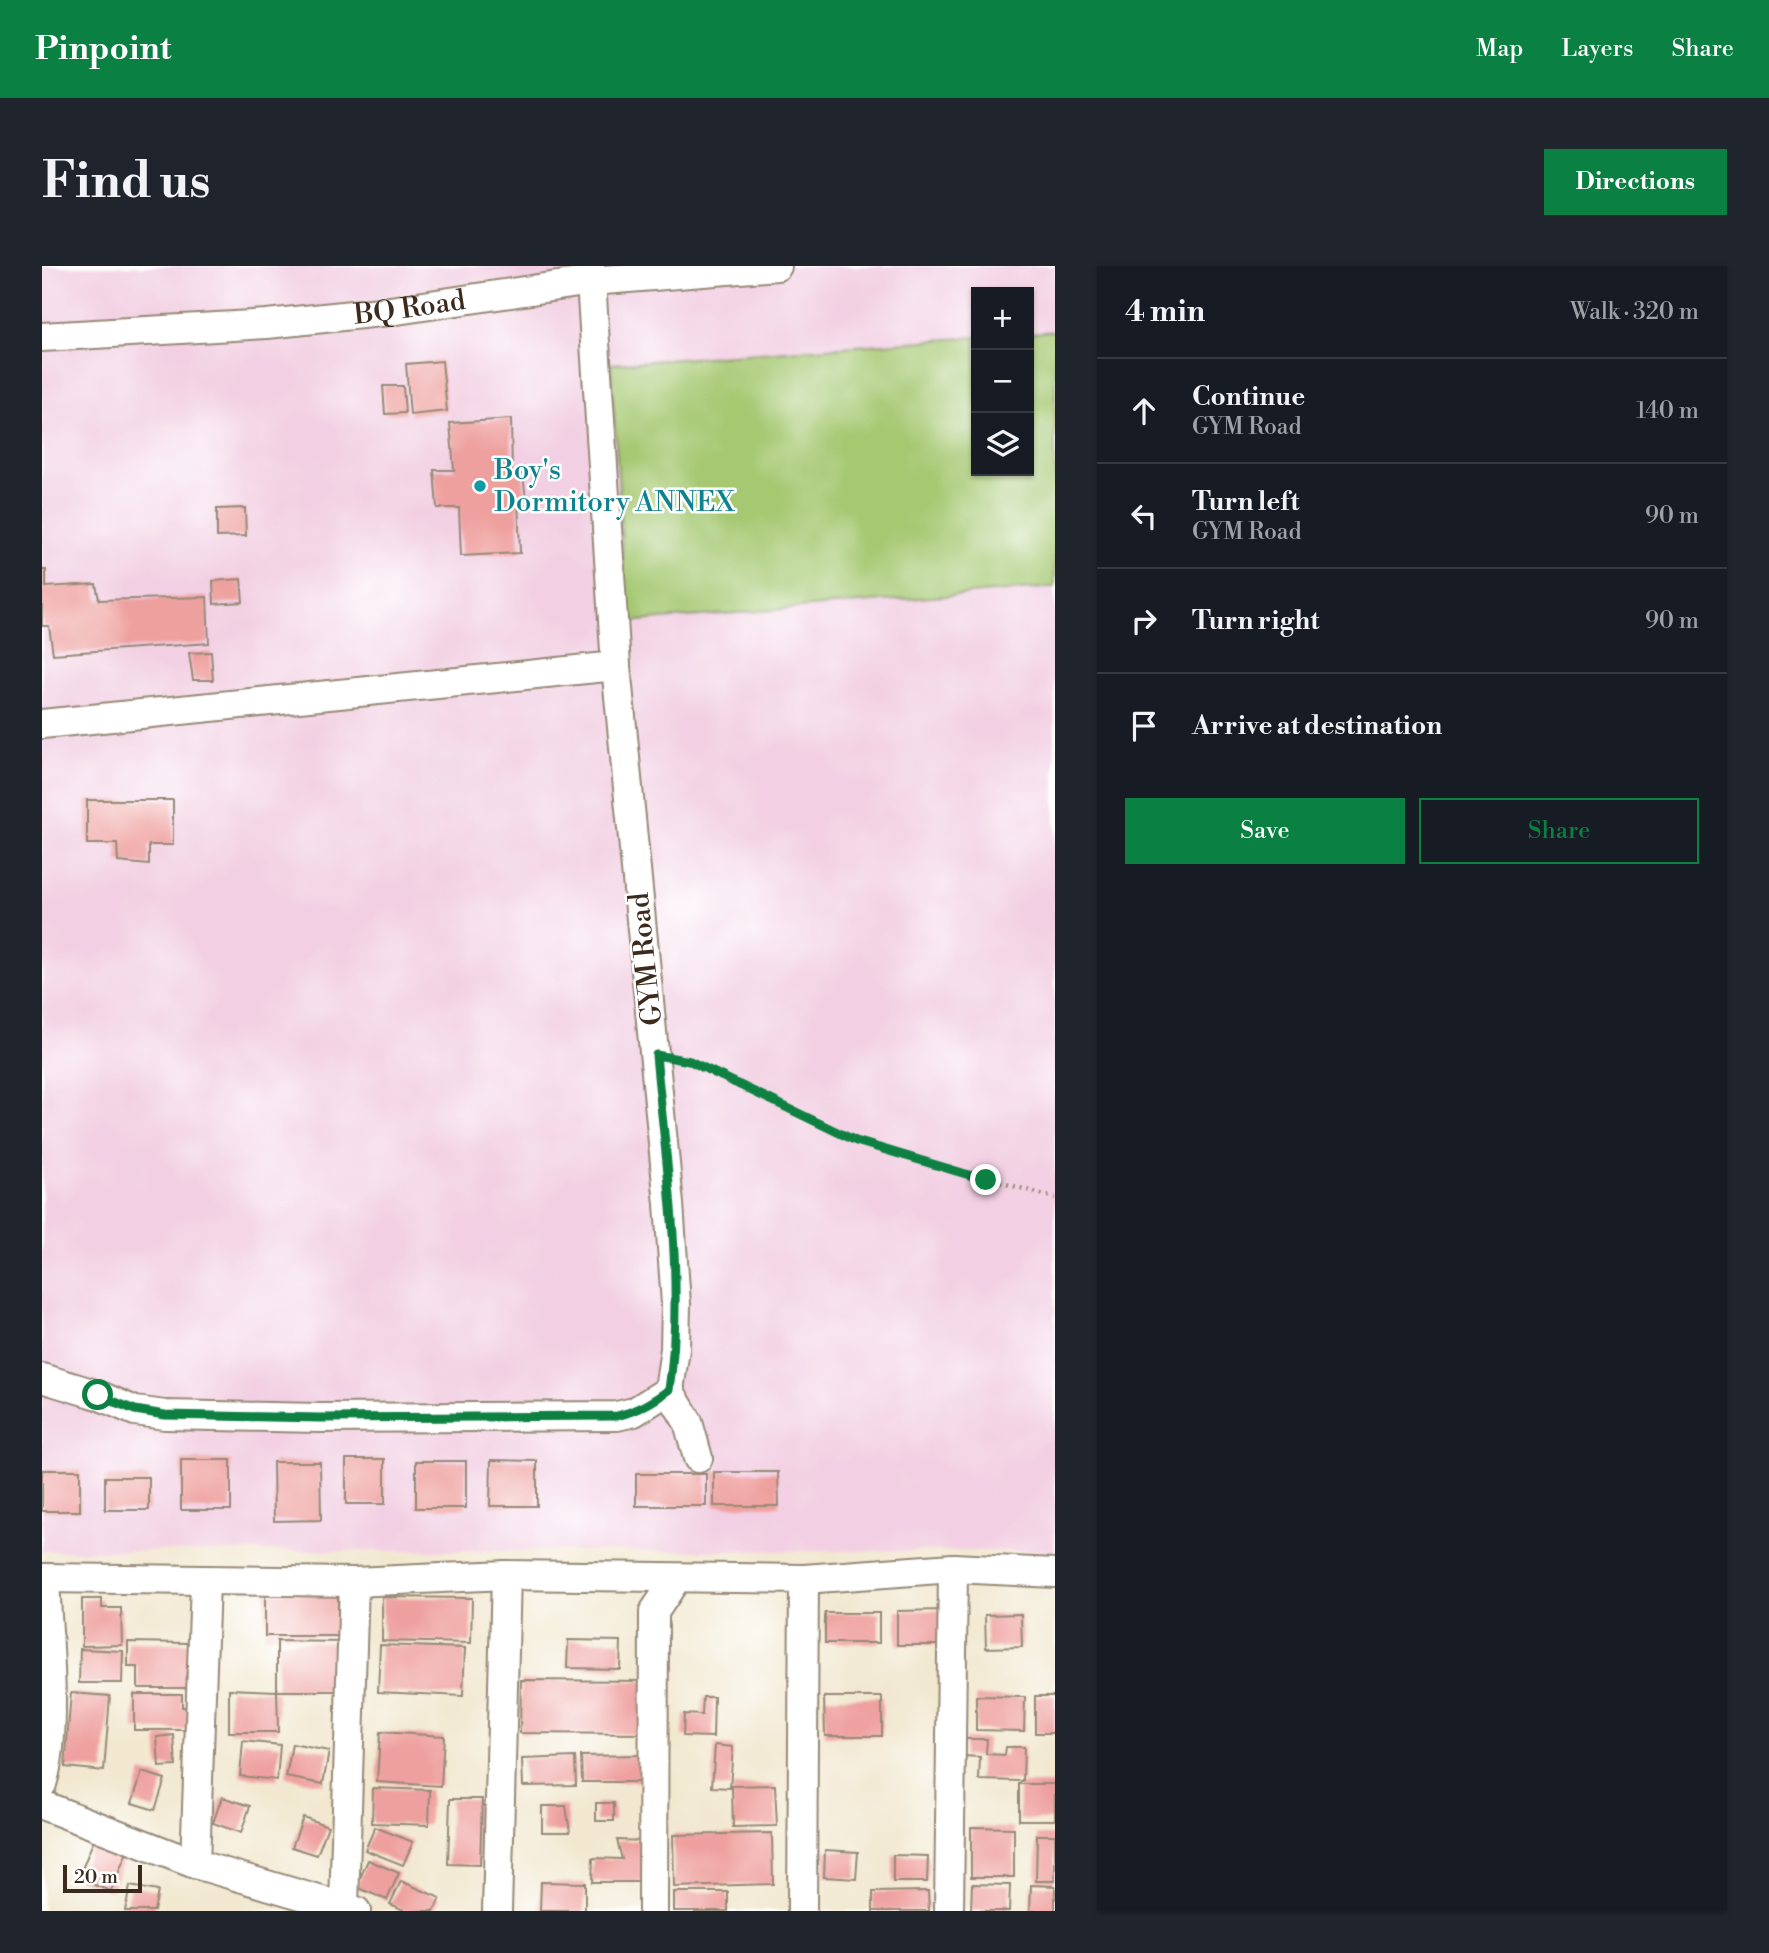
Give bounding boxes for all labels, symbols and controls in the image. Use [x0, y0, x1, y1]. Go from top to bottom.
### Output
text: Pinpoint [35, 29, 172, 70]
text: Map [1476, 34, 1523, 64]
text: Layers [1561, 34, 1633, 64]
text: Share [1671, 34, 1734, 64]
button: Directions [1544, 149, 1727, 215]
text: Find us [42, 152, 211, 213]
street label: BQ Road [351, 282, 468, 332]
map controls [971, 287, 1034, 476]
button: + [971, 287, 1034, 350]
text: 4 min [1125, 293, 1205, 331]
text: Walk · 320 m [1570, 298, 1699, 326]
button: − [971, 350, 1034, 413]
text: Continue [1192, 381, 1305, 413]
icon: ahead [1125, 392, 1163, 430]
text: 140 m [1636, 397, 1699, 425]
button: layers [971, 413, 1034, 476]
text: GYM Road [1192, 413, 1302, 441]
place label: Boy's Dormitory ANNEX [493, 453, 736, 520]
marker: Boy's Dormitory ANNEX [472, 478, 488, 494]
text: Turn left [1192, 486, 1300, 518]
icon: left [1125, 497, 1163, 535]
text: 90 m [1645, 502, 1699, 530]
text: GYM Road [1192, 518, 1302, 546]
icon: right [1125, 602, 1163, 640]
text: Turn right [1192, 605, 1320, 637]
text: 90 m [1645, 607, 1699, 635]
icon: arrive [1125, 707, 1163, 745]
text: Arrive at destination [1192, 710, 1442, 742]
button: Save [1125, 798, 1405, 864]
button: Share [1419, 798, 1699, 864]
street label: GYM Road [622, 891, 670, 1027]
route end [970, 1164, 1001, 1195]
route start [82, 1379, 113, 1410]
scale bar [63, 1862, 142, 1894]
text: 20 m [74, 1865, 118, 1889]

